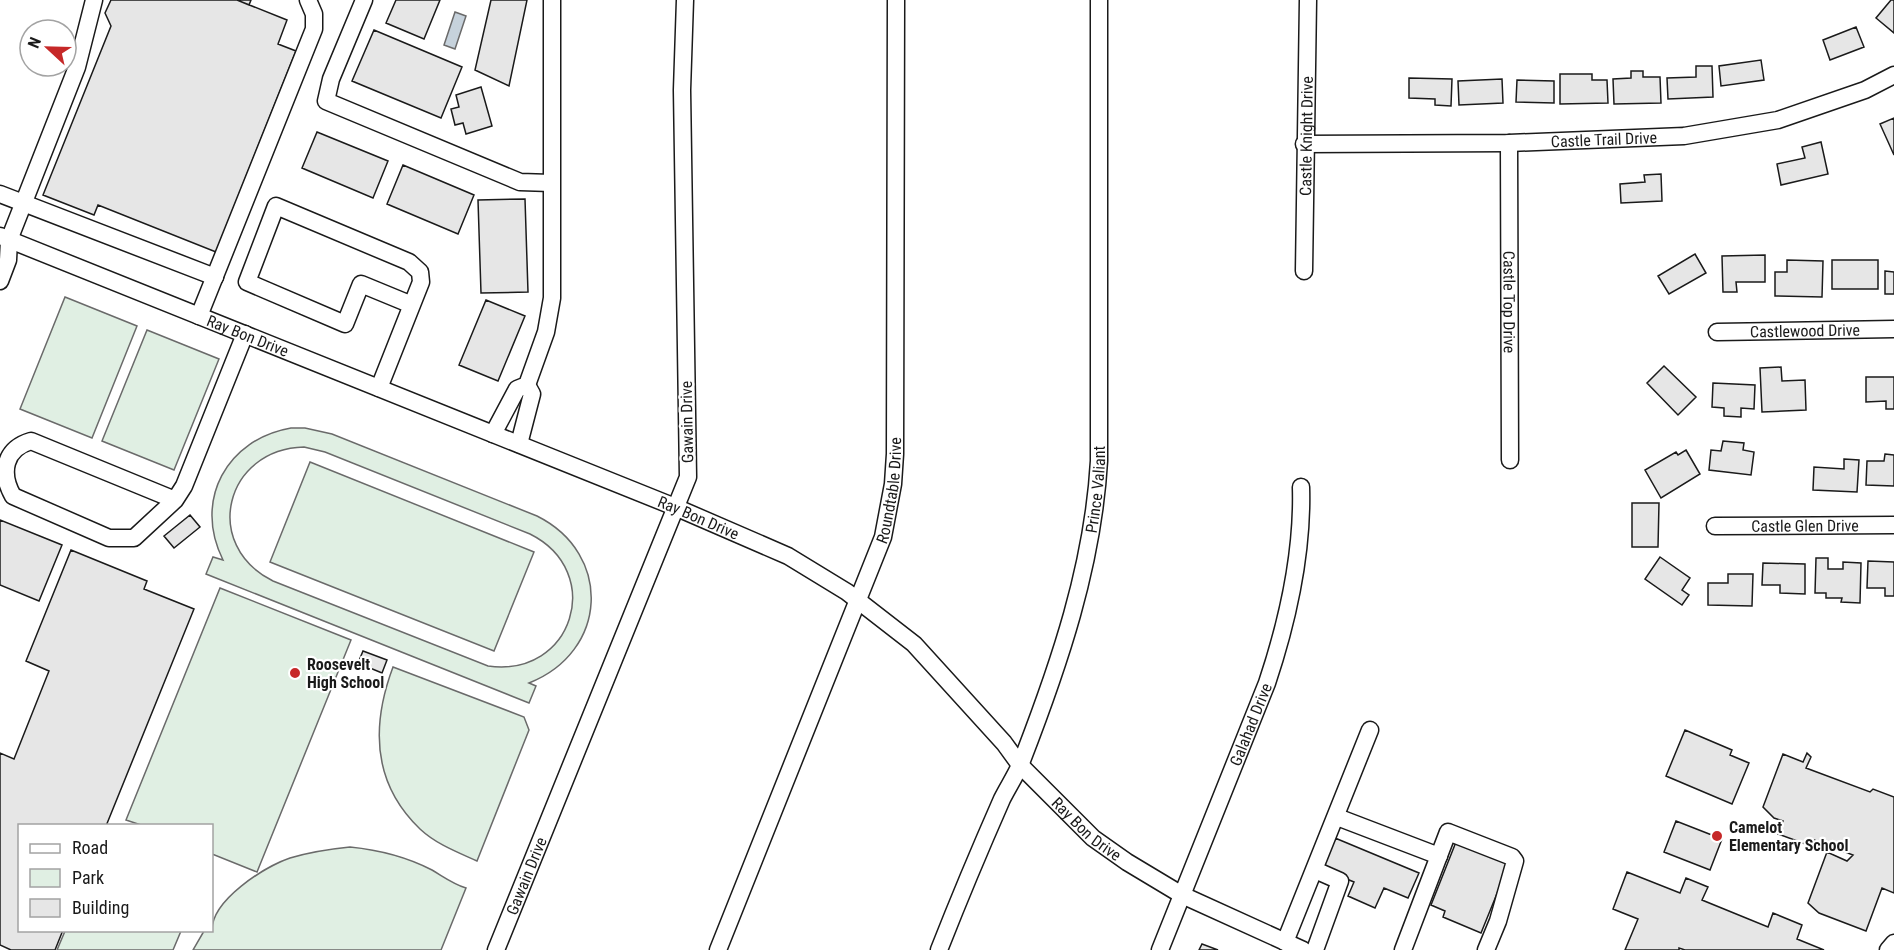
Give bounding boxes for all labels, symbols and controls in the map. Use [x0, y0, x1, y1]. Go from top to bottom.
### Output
north arrow [18, 18, 78, 78]
text: N [24, 34, 45, 51]
street label: Castle Knight Drive [1296, 76, 1316, 196]
street label: Castle Trail Drive [1550, 128, 1657, 151]
street label: Castle Top Drive [1500, 251, 1519, 353]
street label: Ray Bon Drive [204, 311, 291, 360]
street label: Castlewood Drive [1750, 320, 1860, 341]
street label: Gawain Drive [677, 381, 697, 463]
street label: Roundtable Drive [872, 437, 905, 546]
street label: Prince Valiant [1081, 446, 1109, 534]
street label: Ray Bon Drive [655, 492, 742, 543]
street label: Castle Glen Drive [1751, 516, 1859, 535]
place label: Roosevelt High School [307, 655, 384, 692]
marker: Roosevelt High School [288, 666, 302, 680]
street label: Galahad Drive [1225, 680, 1275, 769]
street label: Ray Bon Drive [1048, 793, 1125, 865]
place label: Camelot Elementary School [1729, 818, 1848, 855]
legend [18, 824, 213, 932]
marker: Camelot Elementary School [1710, 829, 1724, 843]
street label: Gawain Drive [502, 834, 550, 918]
text: Road [72, 837, 108, 858]
text: Park [72, 867, 104, 888]
text: Building [72, 897, 129, 918]

